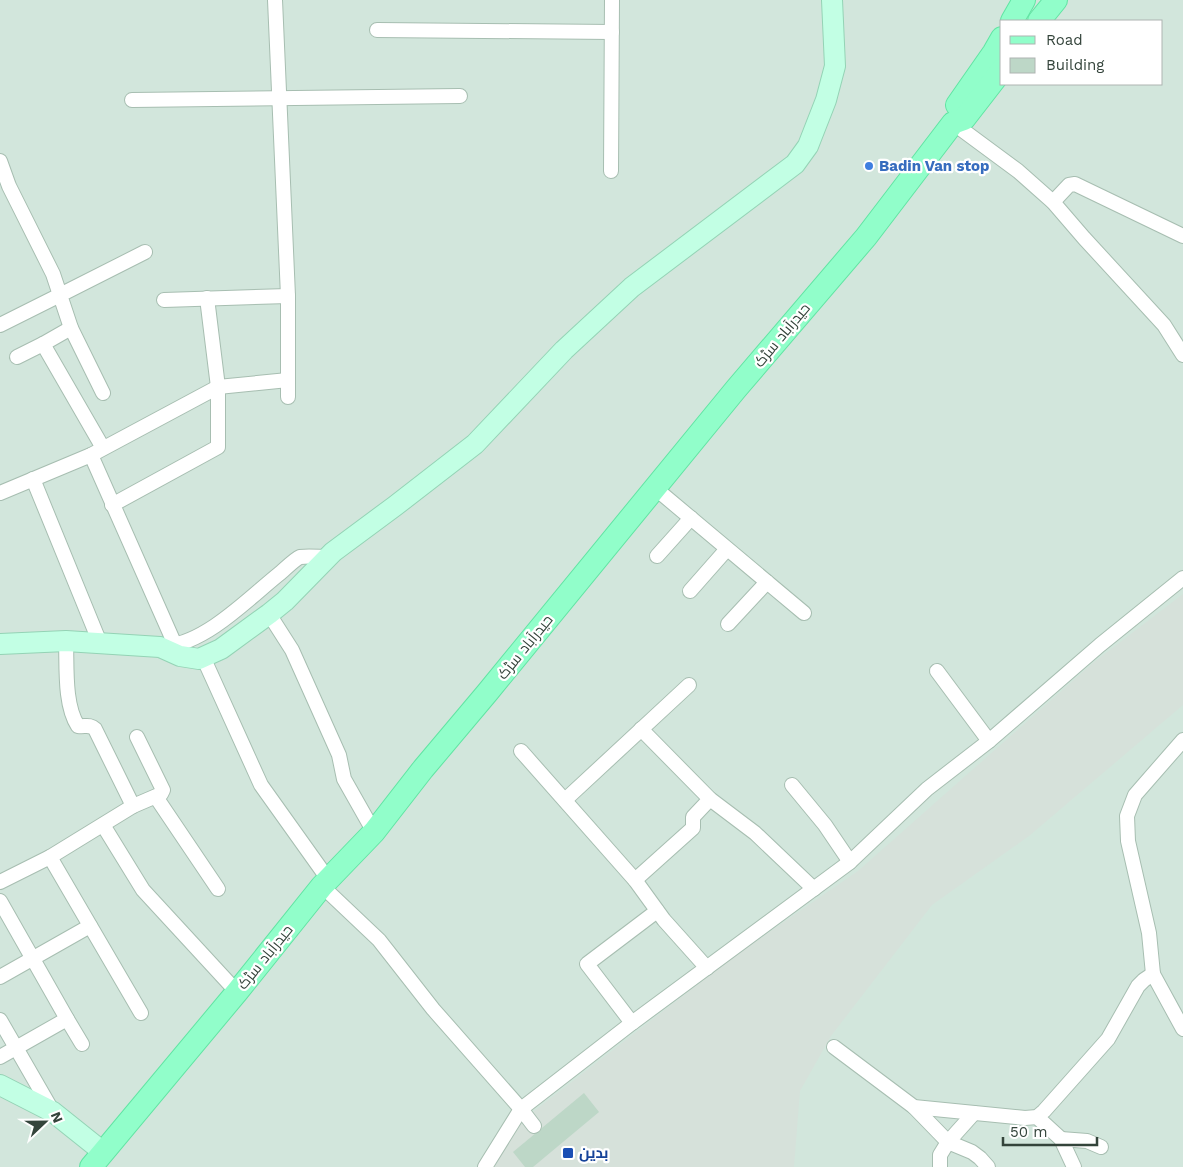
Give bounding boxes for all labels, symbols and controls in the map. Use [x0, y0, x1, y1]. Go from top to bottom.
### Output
legend [1000, 20, 1163, 85]
text: Road [1046, 31, 1083, 49]
text: Building [1046, 56, 1104, 74]
place label: Badin Van stop [879, 157, 989, 175]
marker: Badin Van stop [863, 160, 875, 172]
street label: حیدرآباد سڑک [750, 299, 814, 371]
street label: حیدرآباد سڑک [493, 611, 557, 683]
street label: حیدرآباد سڑک [233, 921, 297, 993]
north arrow [20, 1097, 70, 1147]
text: N [48, 1109, 66, 1125]
scale bar [1003, 1114, 1097, 1146]
text: 50 m [1010, 1123, 1047, 1141]
place label: بدين [579, 1144, 608, 1162]
marker: بدين [561, 1146, 575, 1160]

